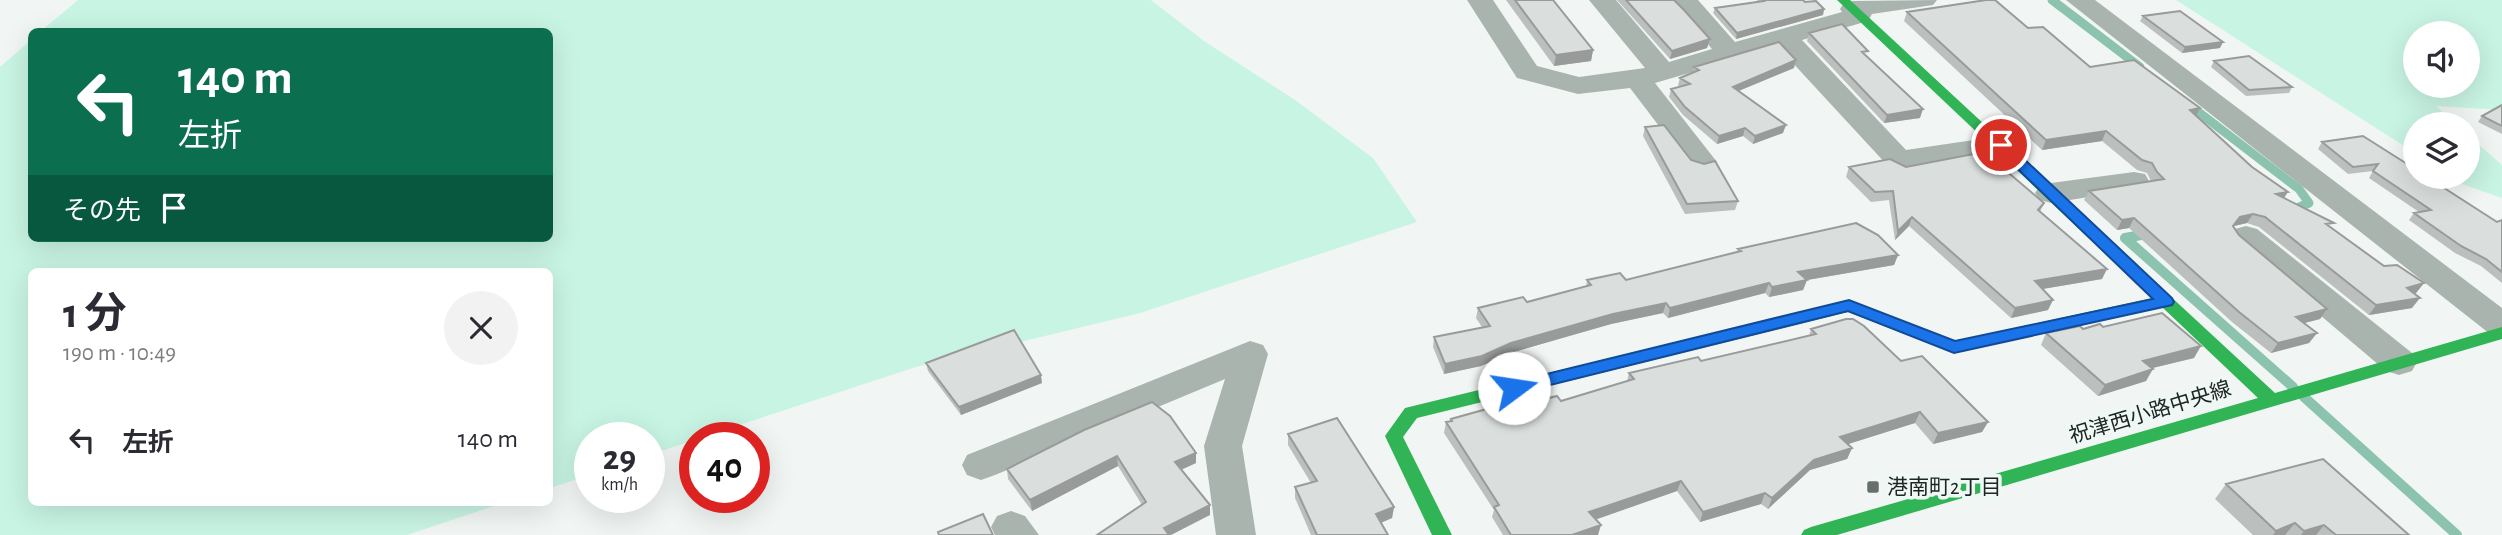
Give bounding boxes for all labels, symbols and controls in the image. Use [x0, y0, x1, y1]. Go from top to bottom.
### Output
map controls [2403, 21, 2480, 189]
button: sound [2403, 21, 2480, 98]
text: 140 m [178, 54, 293, 103]
icon: left [63, 56, 154, 147]
button: layers [2403, 112, 2480, 189]
pin [1971, 115, 2031, 175]
text: 左折 [178, 120, 242, 152]
icon: arrive [1982, 126, 2020, 164]
icon: arrive [155, 189, 193, 227]
text: その先 [63, 198, 141, 224]
button: close [444, 291, 518, 365]
text: 1 分 [63, 293, 126, 335]
text: 190 m · 10:49 [63, 342, 176, 365]
position arrow [1477, 351, 1551, 425]
street label: 祝津西小路中央線 [2066, 377, 2234, 447]
icon: left [63, 421, 101, 459]
speed limit sign: 40 [679, 422, 770, 513]
text: 140 m [458, 426, 518, 452]
text: 左折 [122, 430, 174, 456]
text: 29 [603, 441, 636, 476]
text: km/h [601, 476, 638, 494]
place label: 港南町2丁目 [1887, 476, 2002, 498]
marker: 港南町2丁目 [1865, 479, 1881, 495]

